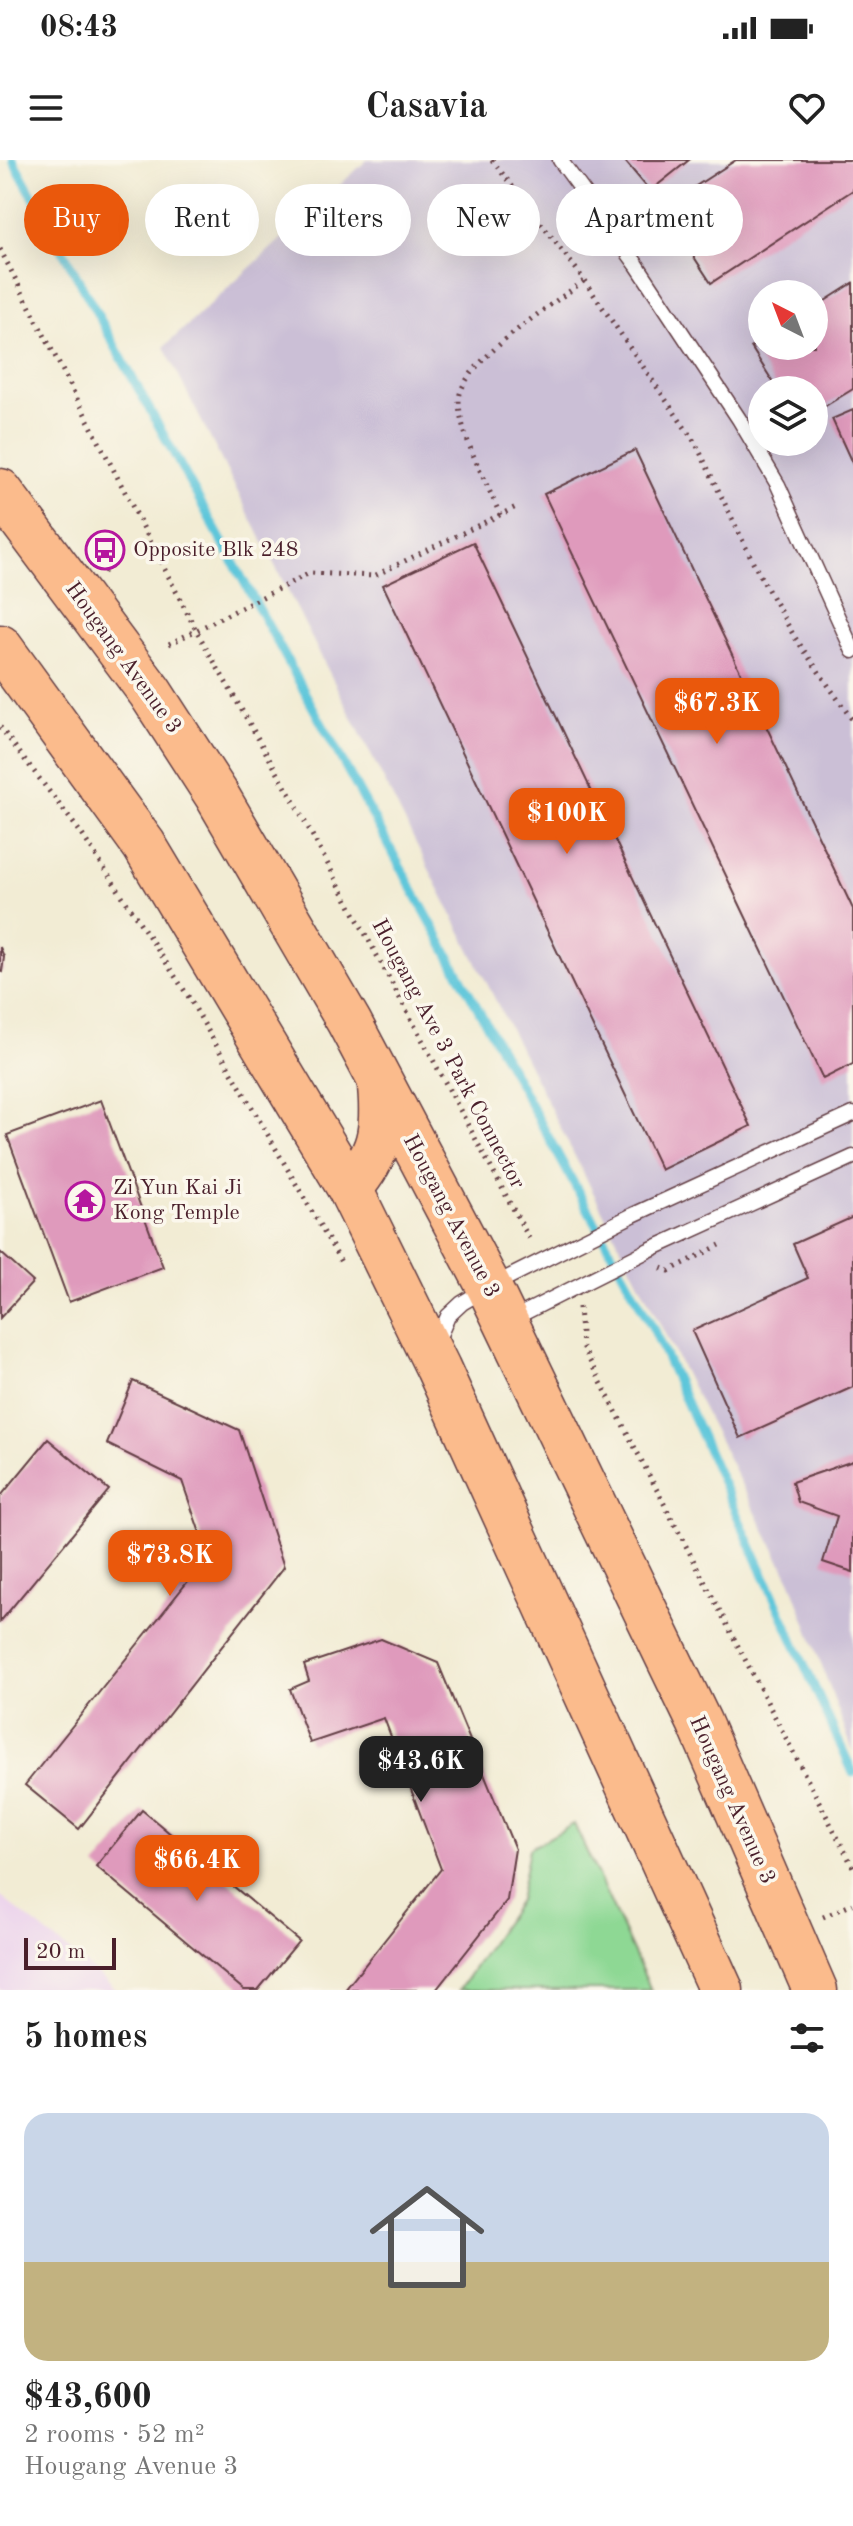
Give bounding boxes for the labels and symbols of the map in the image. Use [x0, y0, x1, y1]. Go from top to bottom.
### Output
north arrow [748, 280, 828, 360]
bus stop icon: Opposite Blk 248 [84, 529, 126, 571]
place label: Opposite Blk 248 [133, 539, 299, 561]
street label: Hougang Avenue 3 [61, 578, 185, 738]
pin: $67.3K [652, 678, 782, 746]
pin: $100K [511, 788, 623, 856]
street label: Hougang Ave 3 Park Connector [367, 915, 529, 1193]
street label: Hougang Avenue 3 [399, 1131, 503, 1301]
place label: Zi Yun Kai Ji Kong Temple [113, 1177, 242, 1224]
temple icon: Zi Yun Kai Ji Kong Temple [64, 1180, 106, 1222]
pin: $73.8K [105, 1530, 235, 1598]
street label: Hougang Avenue 3 [685, 1713, 779, 1887]
pin: $43.6K [356, 1736, 486, 1804]
pin: $66.4K [132, 1835, 262, 1903]
scale bar [24, 1934, 116, 1970]

